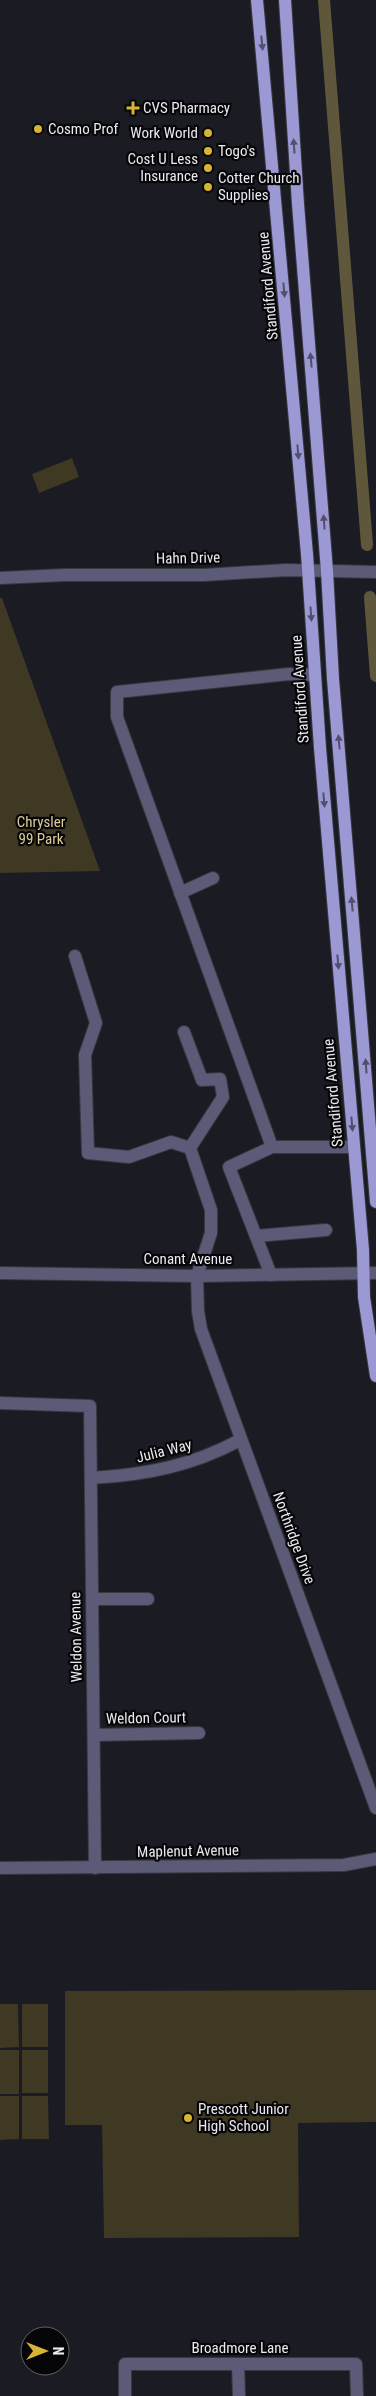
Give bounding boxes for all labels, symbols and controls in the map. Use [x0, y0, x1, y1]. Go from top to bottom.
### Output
one-way arrow [258, 35, 266, 51]
place label: CVS Pharmacy [143, 99, 230, 117]
marker: CVS Pharmacy [127, 102, 139, 114]
place label: Cosmo Prof [48, 120, 118, 138]
marker: Cosmo Prof [32, 123, 44, 135]
place label: Work World [130, 124, 198, 142]
marker: Work World [202, 127, 214, 139]
one-way arrow [290, 138, 298, 154]
place label: Togo's [218, 142, 256, 160]
marker: Togo's [202, 145, 214, 157]
place label: Cost U Less Insurance [128, 150, 198, 185]
marker: Cost U Less Insurance [202, 162, 214, 174]
place label: Cotter Church Supplies [218, 169, 300, 204]
marker: Cotter Church Supplies [202, 181, 214, 193]
street label: Standiford Avenue [254, 231, 282, 341]
one-way arrow [281, 283, 289, 299]
one-way arrow [307, 352, 315, 368]
one-way arrow [294, 444, 302, 460]
one-way arrow [319, 514, 327, 530]
street label: Hahn Drive [156, 548, 220, 568]
one-way arrow [307, 606, 315, 622]
street label: Standiford Avenue [287, 634, 313, 744]
one-way arrow [335, 734, 343, 750]
one-way arrow [320, 792, 328, 808]
park label: Chrysler 99 Park [17, 813, 66, 848]
one-way arrow [348, 896, 356, 912]
one-way arrow [334, 954, 342, 970]
street label: Standiford Avenue [319, 1038, 347, 1148]
one-way arrow [362, 1058, 370, 1074]
one-way arrow [348, 1116, 356, 1132]
street label: Conant Avenue [144, 1250, 232, 1268]
street label: Julia Way [134, 1435, 194, 1467]
street label: Northridge Drive [269, 1489, 319, 1587]
street label: Weldon Avenue [66, 1592, 86, 1682]
street label: Weldon Court [106, 1708, 186, 1728]
street label: Maplenut Avenue [137, 1841, 239, 1861]
place label: Prescott Junior High School [198, 2100, 289, 2135]
marker: Prescott Junior High School [182, 2112, 194, 2124]
north arrow [20, 2326, 70, 2376]
street label: Broadmore Lane [191, 2339, 289, 2357]
text: N [50, 2347, 66, 2355]

